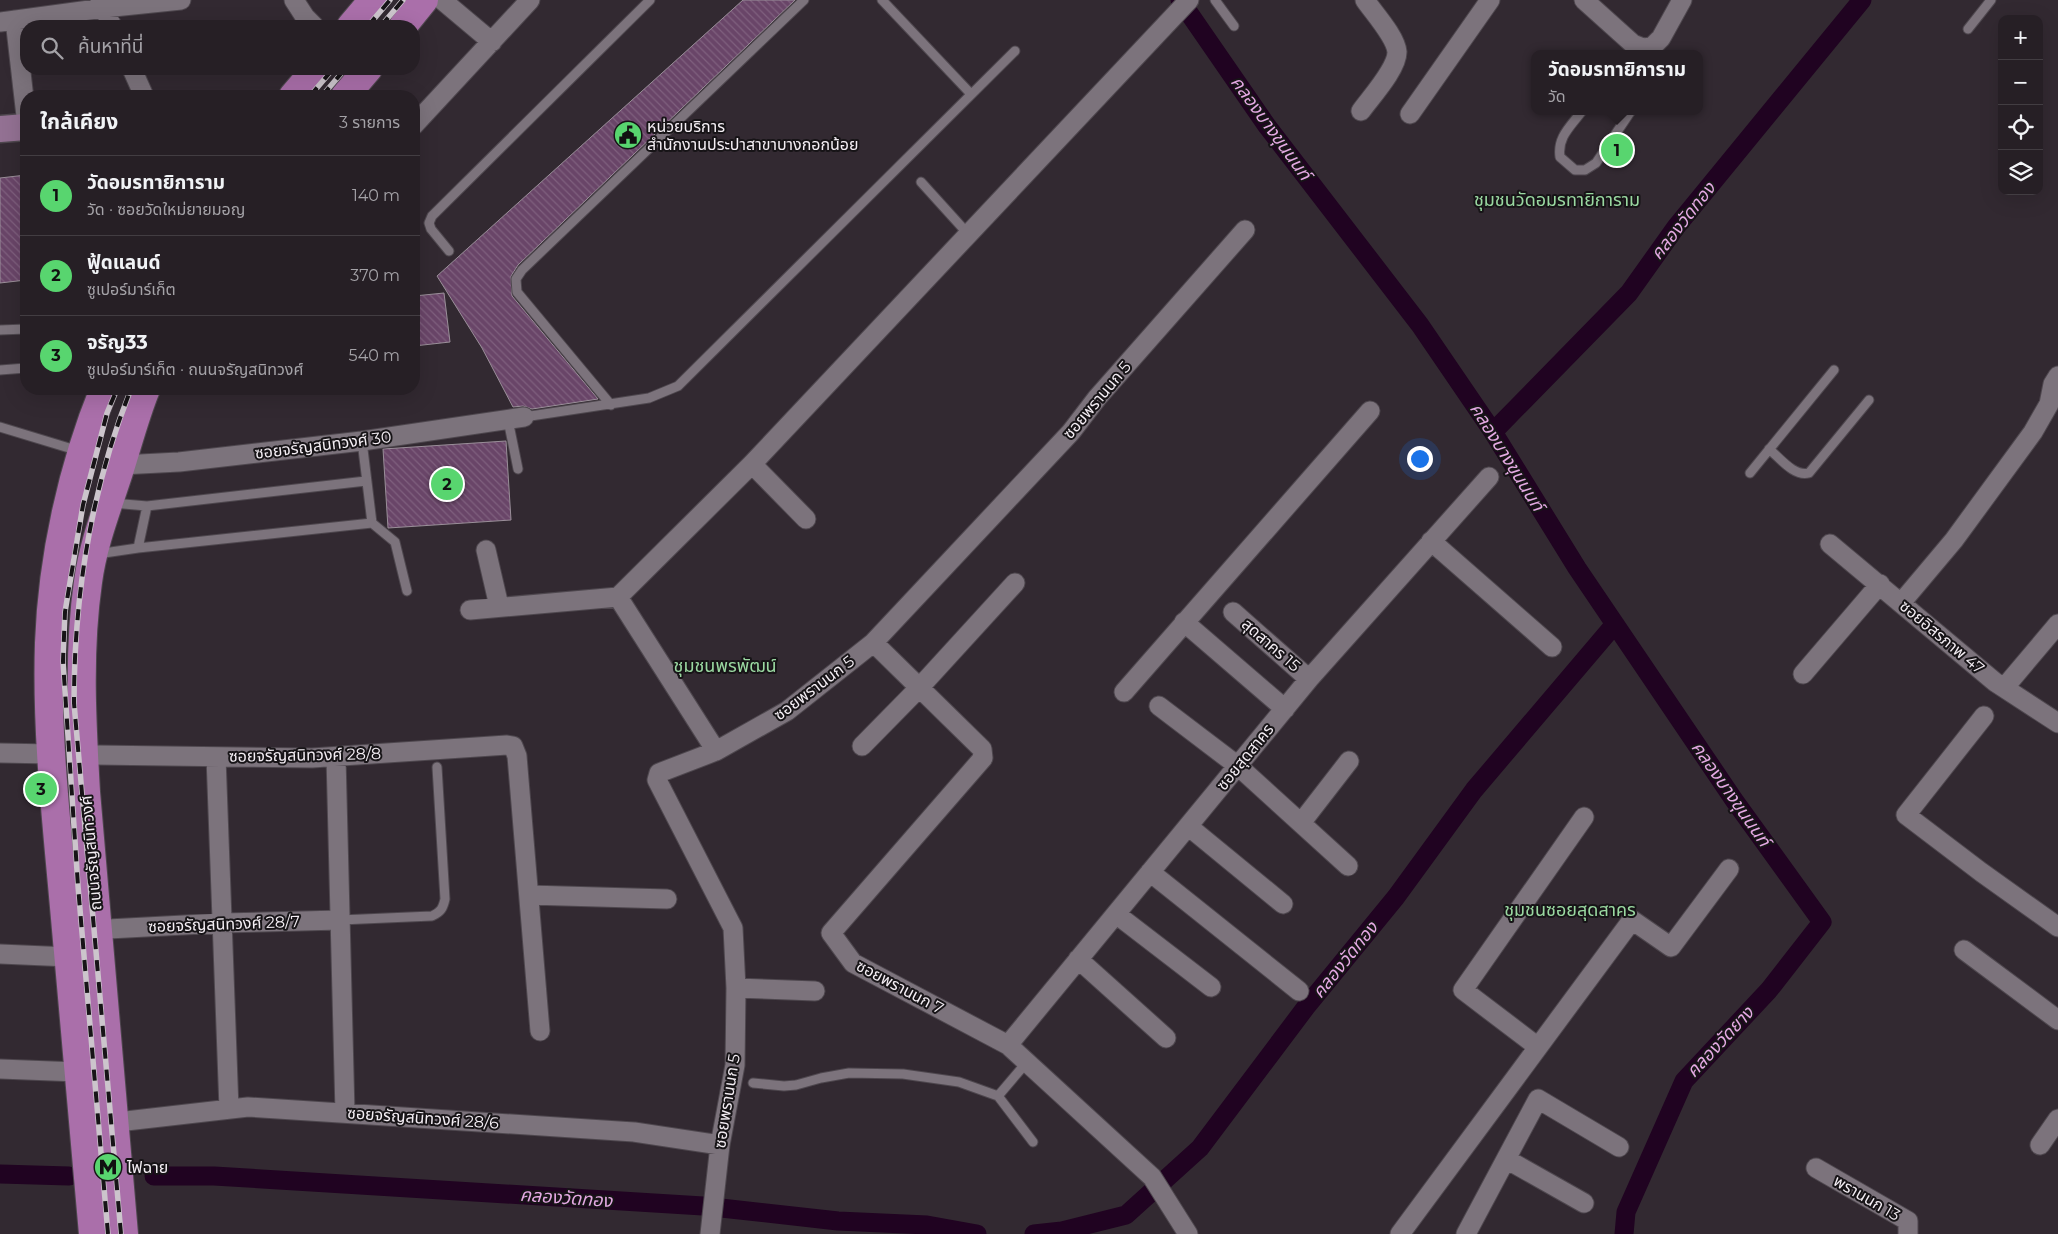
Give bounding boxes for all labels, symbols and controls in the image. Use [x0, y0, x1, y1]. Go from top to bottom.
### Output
map controls [1998, 15, 2043, 195]
button: + [1998, 15, 2043, 60]
search box [20, 20, 420, 75]
icon: search [38, 34, 66, 62]
text: ค้นหาที่นี่ [78, 35, 143, 58]
popup [1531, 50, 1703, 115]
text: วัดอมรทายิการาม [1548, 58, 1686, 81]
button: − [1998, 60, 2043, 105]
water label: คลองบางขุนนนท์ [1226, 72, 1318, 187]
text: วัด [1548, 87, 1566, 106]
button: locate [1998, 105, 2043, 150]
text: ใกล้เคียง [40, 109, 118, 134]
text: 3 รายการ [339, 113, 400, 132]
place label: หน่วยบริการ สำนักงานประปาสาขาบางกอกน้อย [647, 117, 859, 154]
public building icon: หน่วยบริการ สำนักงานประปาสาขาบางกอกน้อย [613, 120, 643, 150]
pin: 1 [1601, 131, 1633, 169]
button: layers [1998, 150, 2043, 195]
text: วัดอมรทายิการาม [87, 171, 225, 194]
water label: คลองวัดทอง [1646, 177, 1721, 264]
text: 1 [53, 186, 59, 205]
text: 140 m [352, 186, 400, 205]
district label: ชุมชนวัดอมรทายิการาม [1474, 189, 1640, 211]
text: วัด · ซอยวัดใหม่ยายมอญ [87, 200, 245, 219]
text: ฟู้ดแลนด์ [87, 251, 161, 274]
text: 2 [51, 266, 61, 285]
text: 370 m [350, 266, 400, 285]
text: ซูเปอร์มาร์เก็ต [87, 280, 176, 299]
text: จรัญ33 [87, 331, 148, 354]
text: 3 [51, 346, 61, 365]
text: 540 m [349, 346, 400, 365]
street label: ซอยพรานนก 5 [1059, 357, 1135, 443]
text: ซูเปอร์มาร์เก็ต · ถนนจรัญสนิทวงศ์ [87, 360, 303, 379]
water label: คลองบางขุนนนท์ [1465, 399, 1550, 518]
street label: ซอยจรัญสนิทวงศ์ 30 [254, 427, 392, 463]
your location [1407, 446, 1433, 472]
pin: 2 [431, 465, 463, 503]
street label: ซอยอิสรภาพ 47 [1896, 596, 1988, 678]
street label: สุดสาคร 15 [1238, 614, 1304, 676]
street label: ซอยพรานนก 5 [770, 652, 858, 724]
district label: ชุมชนพรพัฒน์ [674, 655, 776, 677]
street label: ซอยสุดสาคร [1212, 720, 1278, 794]
water label: คลองบางขุนนนท์ [1687, 737, 1777, 853]
street label: ซอยจรัญสนิทวงศ์ 28/8 [229, 744, 381, 766]
pin: 3 [25, 770, 57, 808]
street label: ถนนจรัญสนิทวงศ์ [77, 795, 105, 911]
district label: ชุมชนซอยสุดสาคร [1504, 899, 1636, 921]
street label: ซอยจรัญสนิทวงศ์ 28/7 [148, 912, 300, 936]
water label: คลองวัดทอง [1307, 916, 1383, 1003]
street label: ซอยพรานนก 7 [853, 956, 947, 1018]
water label: คลองวัดยาง [1682, 1001, 1759, 1082]
street label: ซอยพรานนก 5 [710, 1052, 744, 1150]
street label: ซอยจรัญสนิทวงศ์ 28/6 [347, 1103, 500, 1133]
metro station icon: ไฟฉาย [93, 1152, 123, 1182]
place label: ไฟฉาย [126, 1158, 168, 1177]
street label: พรานนก 13 [1830, 1171, 1904, 1225]
water label: คลองวัดทอง [519, 1184, 614, 1212]

